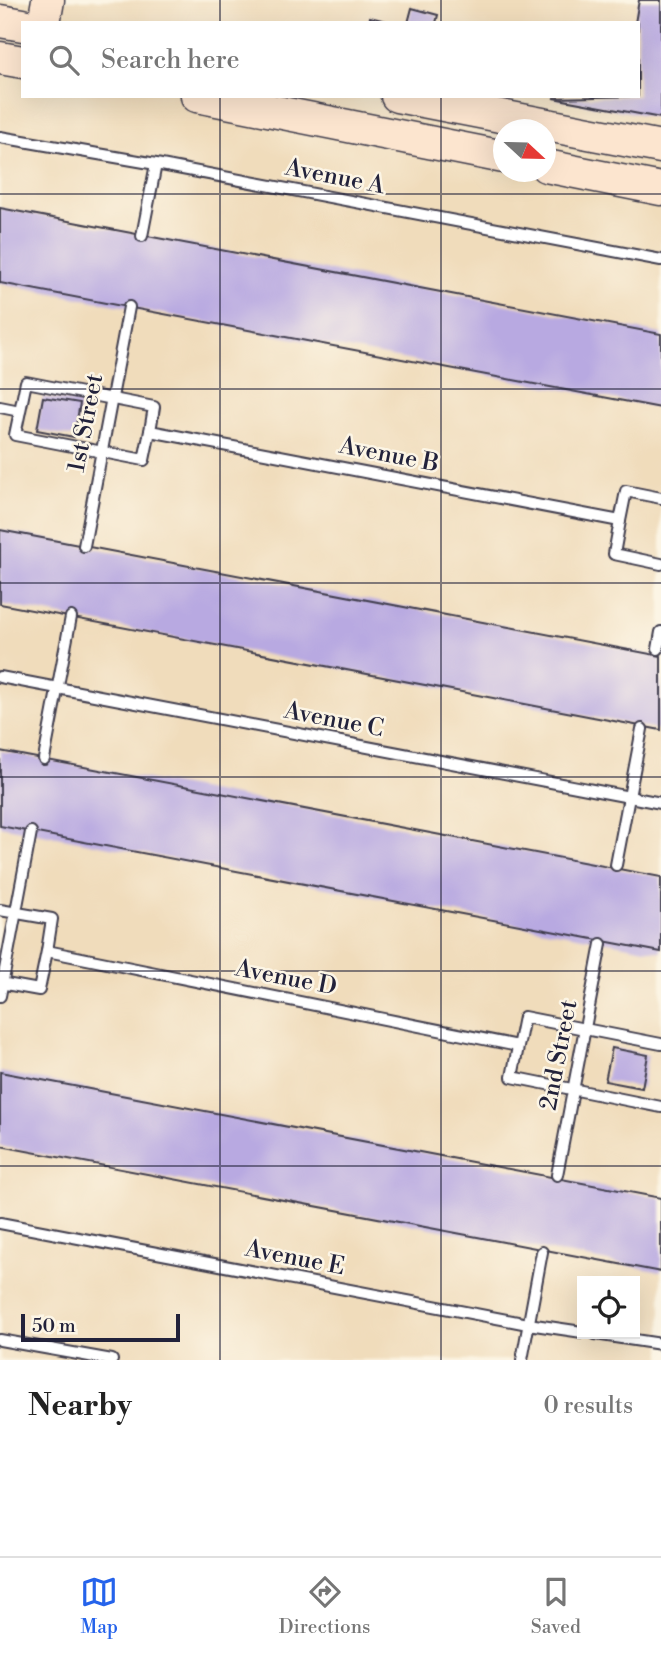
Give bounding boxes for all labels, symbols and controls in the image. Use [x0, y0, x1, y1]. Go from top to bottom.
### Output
search box [21, 21, 640, 98]
icon: search [45, 41, 83, 79]
text: Search here [101, 44, 240, 76]
north arrow [493, 119, 556, 182]
street label: Avenue A [282, 152, 388, 201]
street label: 1st Street [62, 371, 110, 475]
street label: Avenue B [336, 430, 441, 479]
street label: Avenue C [281, 695, 386, 744]
street label: Avenue D [232, 953, 339, 1003]
street label: 2nd Street [534, 997, 584, 1113]
street label: Avenue E [242, 1233, 347, 1282]
map controls [577, 1276, 640, 1339]
button: locate [577, 1276, 640, 1339]
scale bar [21, 1311, 180, 1343]
text: 50 m [32, 1314, 76, 1338]
text: Nearby [28, 1387, 132, 1425]
text: 0 results [543, 1392, 633, 1420]
tab: Map [80, 1573, 118, 1639]
tab: Directions [279, 1573, 370, 1639]
tab: Saved [531, 1573, 581, 1639]

